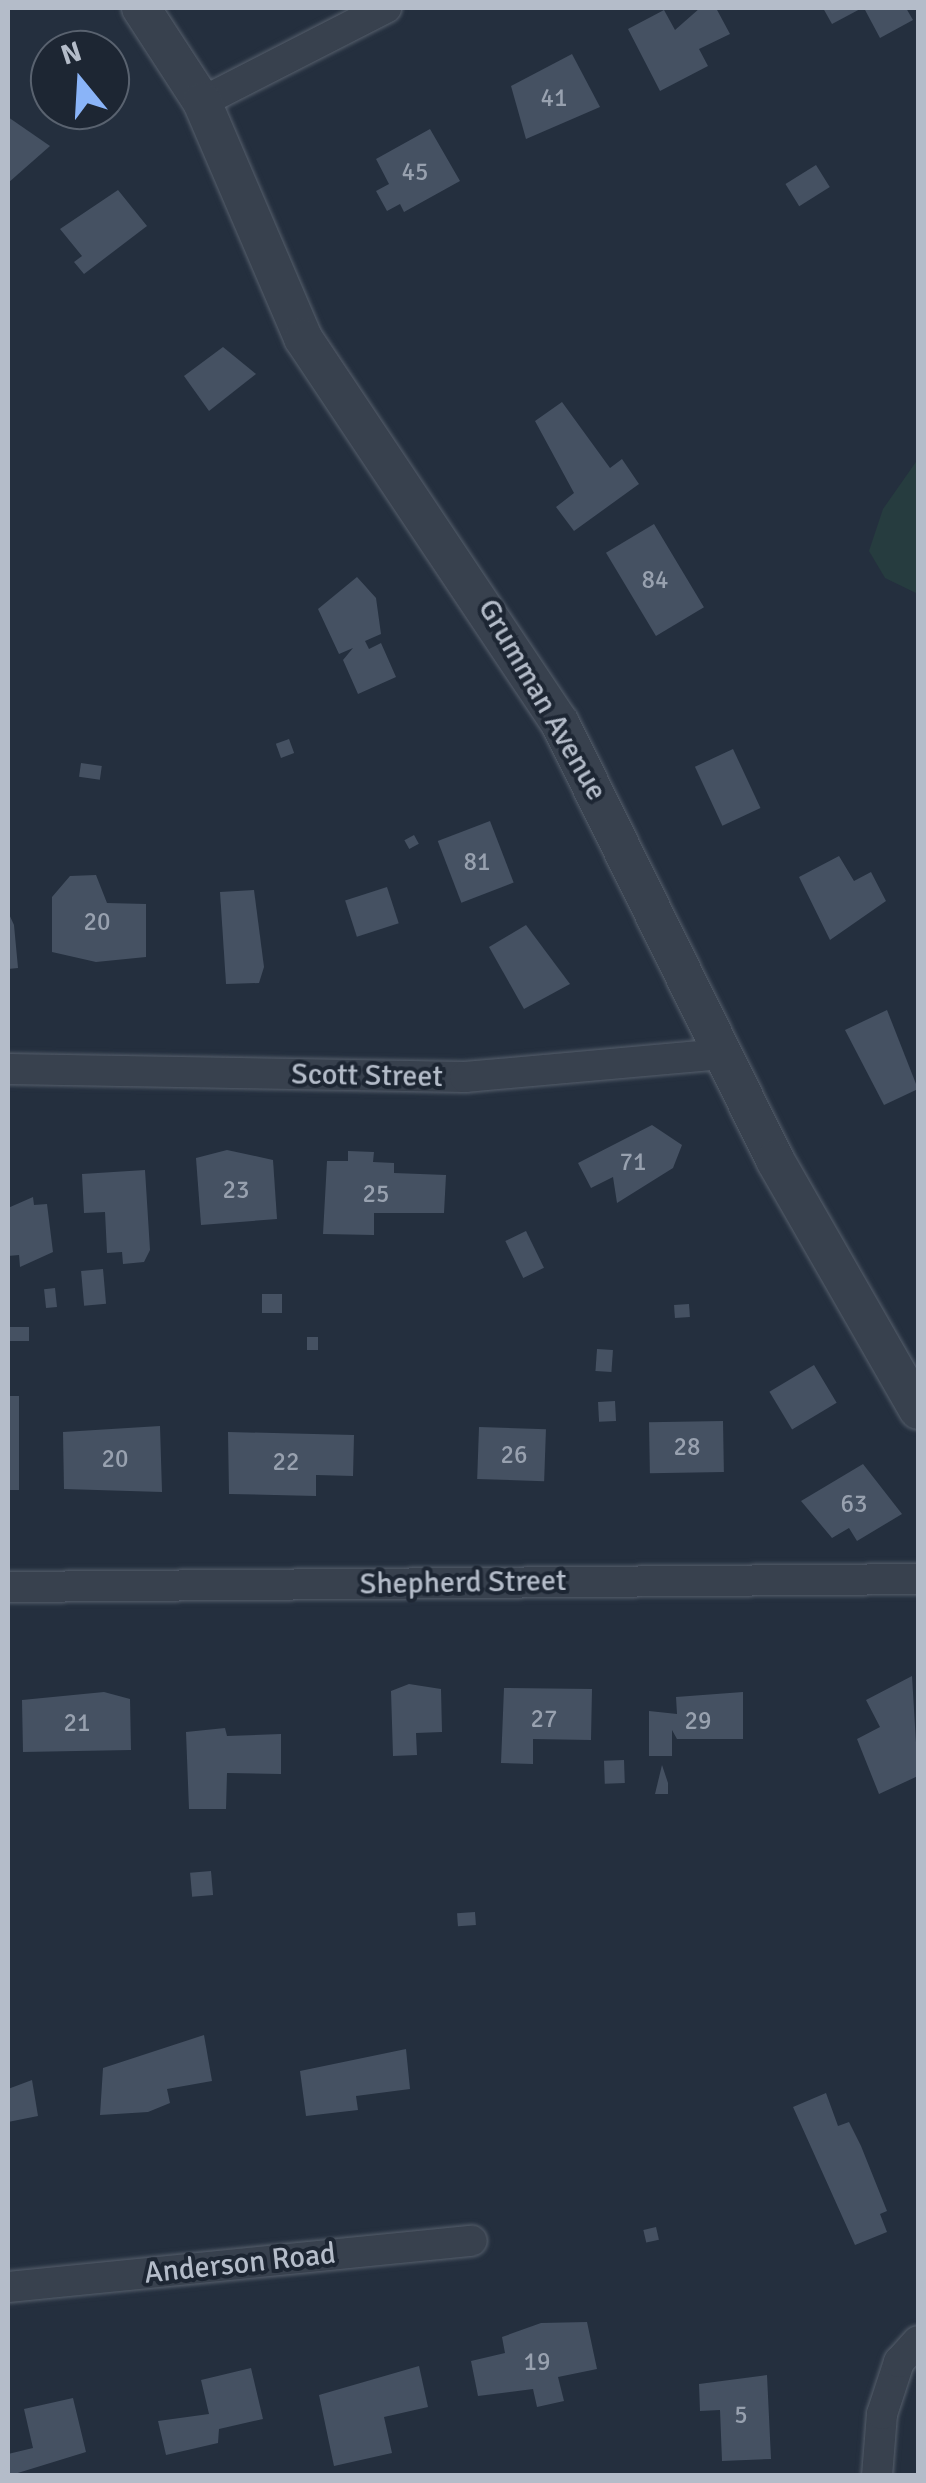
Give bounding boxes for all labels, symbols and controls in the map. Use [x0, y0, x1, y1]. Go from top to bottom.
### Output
north arrow [30, 30, 130, 130]
text: N [57, 34, 86, 73]
house number: 41 [541, 83, 567, 113]
house number: 45 [402, 157, 428, 187]
house number: 84 [642, 565, 668, 595]
street label: Grumman Avenue [470, 593, 614, 807]
house number: 81 [464, 847, 490, 877]
house number: 20 [84, 907, 110, 937]
street label: Scott Street [291, 1057, 443, 1095]
house number: 71 [620, 1147, 646, 1177]
house number: 23 [223, 1175, 249, 1205]
house number: 25 [363, 1179, 389, 1209]
house number: 28 [674, 1432, 700, 1462]
house number: 26 [501, 1440, 527, 1470]
house number: 20 [102, 1444, 128, 1474]
house number: 22 [273, 1447, 299, 1477]
house number: 63 [841, 1489, 867, 1519]
street label: Shepherd Street [359, 1563, 567, 1603]
house number: 27 [531, 1704, 557, 1734]
house number: 29 [685, 1706, 711, 1736]
house number: 21 [64, 1708, 90, 1738]
street label: Anderson Road [142, 2236, 338, 2292]
house number: 19 [524, 2347, 550, 2377]
house number: 5 [734, 2400, 748, 2430]

